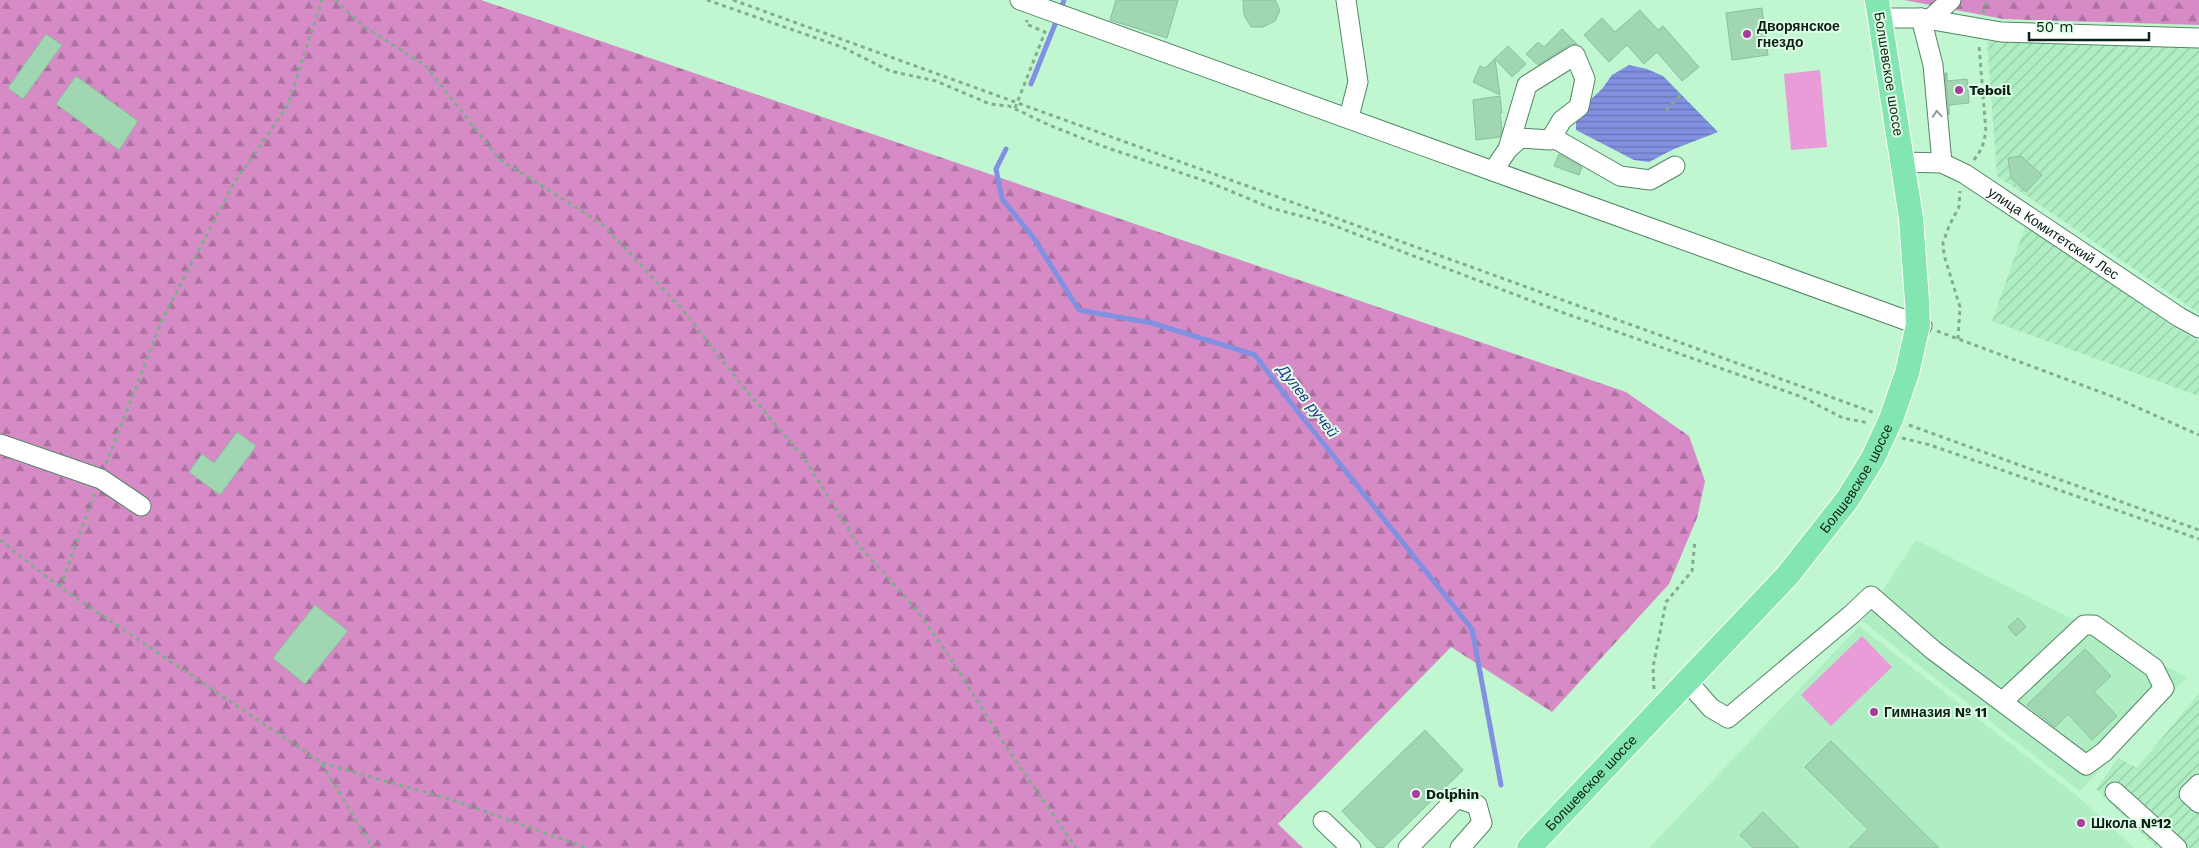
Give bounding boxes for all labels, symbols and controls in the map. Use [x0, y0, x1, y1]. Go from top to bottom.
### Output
scale bar [2029, 10, 2149, 42]
street label: Болшевское шоссе [1871, 11, 1907, 137]
place label: Дворянское гнездо [1757, 18, 1840, 50]
text: 50 m [2036, 18, 2073, 36]
marker: Дворянское гнездо [1741, 28, 1753, 40]
place label: Teboil [1969, 82, 2011, 98]
marker: Teboil [1953, 84, 1965, 96]
one-way arrow [1932, 110, 1943, 118]
street label: улица Комитетский Лес [1985, 184, 2122, 283]
water label: Дулев ручей [1273, 359, 1342, 442]
street label: Болшевское шоссе [1816, 421, 1896, 536]
place label: Гимназия № 11 [1884, 704, 1987, 720]
marker: Гимназия № 11 [1868, 706, 1880, 718]
street label: Болшевское шоссе [1542, 731, 1640, 834]
place label: Dolphin [1426, 786, 1479, 802]
marker: Dolphin [1410, 788, 1422, 800]
place label: Школа №12 [2091, 815, 2171, 831]
marker: Школа №12 [2075, 817, 2087, 829]

